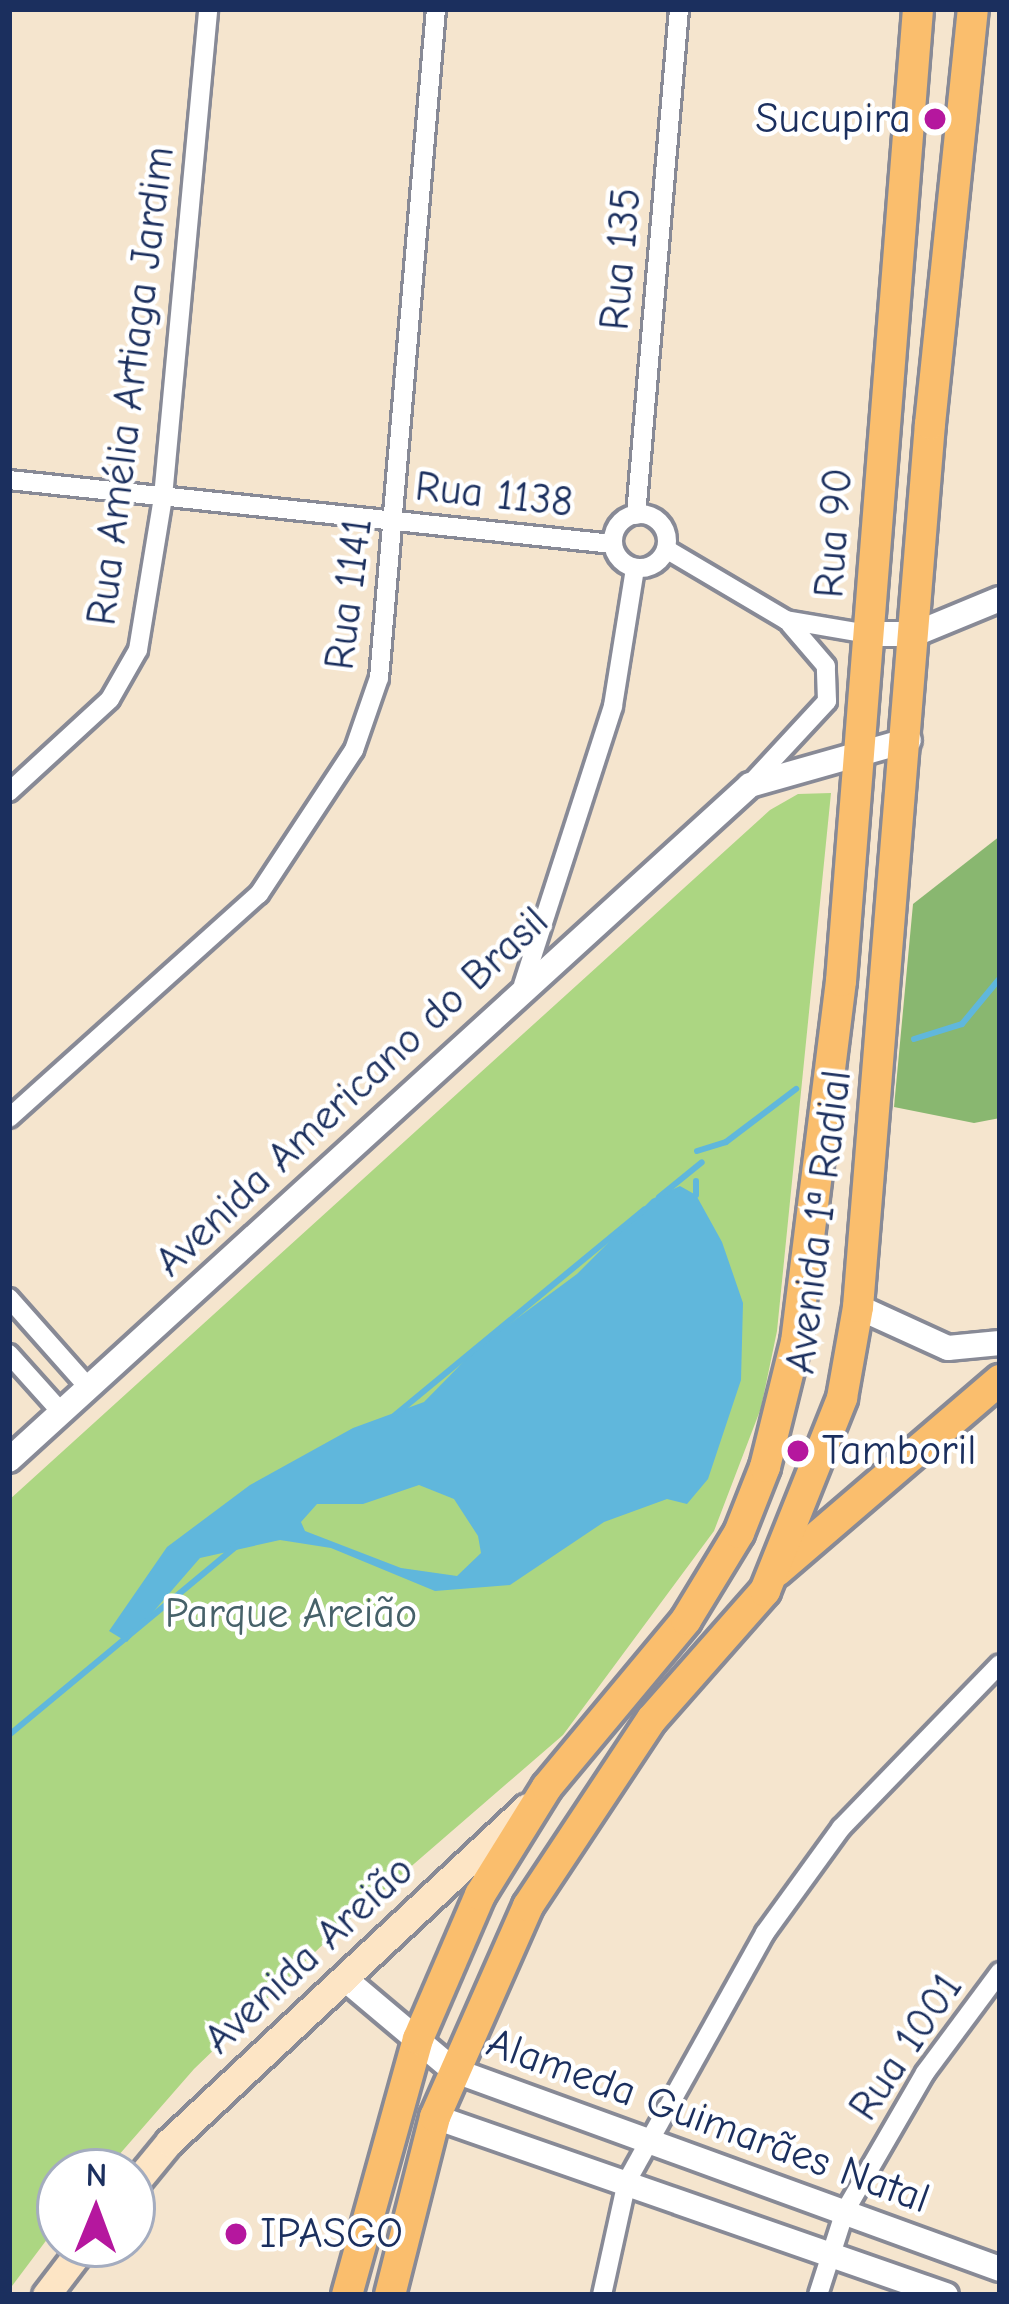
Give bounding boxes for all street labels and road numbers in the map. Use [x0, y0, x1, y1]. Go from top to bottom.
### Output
street label: Rua Amélia Artiaga Jardim [77, 144, 185, 628]
street label: Rua 135 [590, 186, 652, 332]
street label: Rua 1138 [413, 462, 575, 528]
street label: Rua 90 [804, 466, 864, 600]
street label: Rua 1141 [315, 515, 383, 673]
street label: Avenida Americano do Brasil [145, 897, 559, 1287]
street label: Avenida 1ª Radial [775, 1068, 863, 1376]
street label: Avenida Areião [194, 1845, 424, 2065]
street label: Rua 1001 [839, 1964, 973, 2130]
street label: Alameda Guimarães Natal [480, 2017, 936, 2225]

